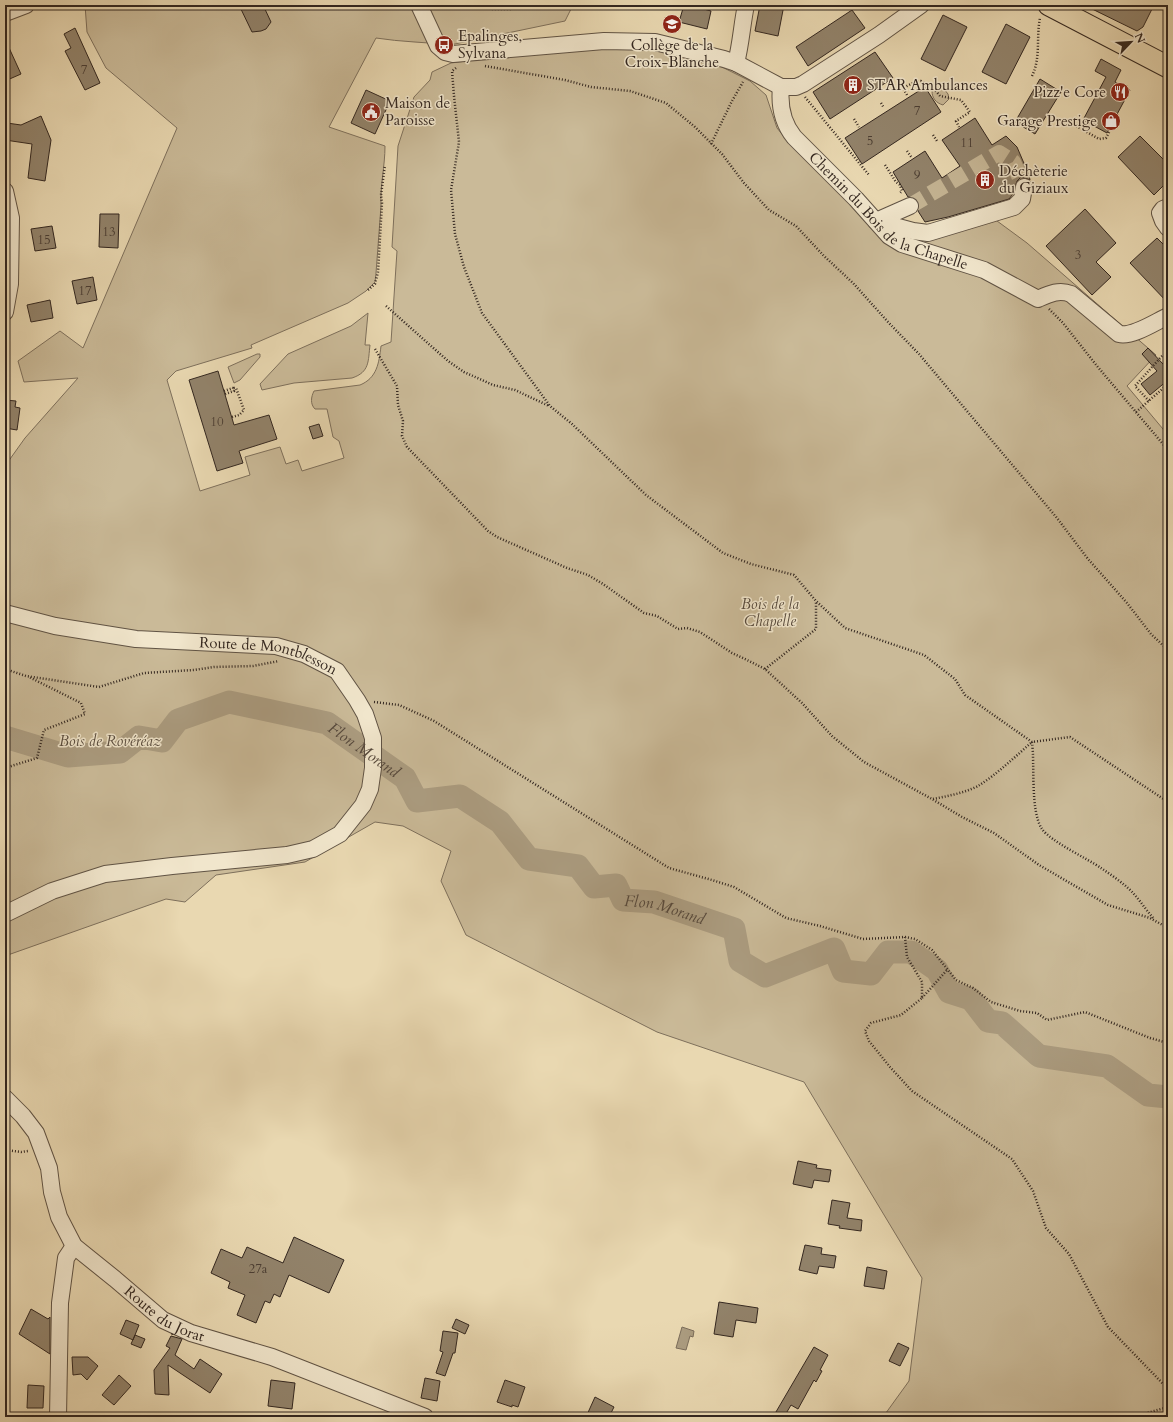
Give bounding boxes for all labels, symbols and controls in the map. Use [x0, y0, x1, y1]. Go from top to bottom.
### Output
school or university icon: Collège de la Croix-Blanche [661, 13, 683, 35]
north arrow [1111, 22, 1151, 62]
place label: Epalinges, Sylvana [458, 26, 522, 63]
text: N [1131, 30, 1149, 46]
bus stop icon: Epalinges, Sylvana [433, 34, 455, 56]
place label: Collège de la Croix-Blanche [625, 35, 719, 72]
house number: 7 [81, 61, 88, 79]
building icon: STAR Ambulances [842, 74, 864, 96]
place label: STAR Ambulances [867, 75, 988, 95]
restaurant icon: Pizz'e Core [1109, 81, 1131, 103]
place label: Pizz'e Core [1033, 82, 1106, 102]
place label: Maison de Paroisse [385, 93, 450, 130]
public building icon: Maison de Paroisse [360, 101, 382, 123]
house number: 7 [914, 102, 921, 120]
shop icon: Garage Prestige [1100, 110, 1122, 132]
place label: Garage Prestige [997, 111, 1097, 131]
house number: 5 [867, 132, 873, 150]
house number: 11 [960, 134, 974, 152]
street label: Chemin du Bois de la Chapelle [804, 147, 971, 274]
place label: Déchèterie du Giziaux [999, 161, 1069, 198]
house number: 9 [914, 166, 921, 184]
building icon: Déchèterie du Giziaux [974, 169, 996, 191]
house number: 13 [102, 223, 116, 241]
house number: 15 [37, 231, 51, 249]
house number: 3 [1075, 246, 1081, 264]
house number: 17 [78, 282, 92, 300]
house number: 10 [210, 413, 224, 431]
park label: Bois de la Chapelle [741, 594, 799, 631]
street label: Route de Montblesson [199, 632, 341, 680]
water label: Flon Morand [324, 717, 405, 784]
park label: Bois de Rovéréaz [59, 731, 162, 751]
water label: Flon Morand [624, 890, 709, 931]
house number: 27a [249, 1260, 268, 1278]
street label: Route du Jorat [120, 1281, 207, 1347]

